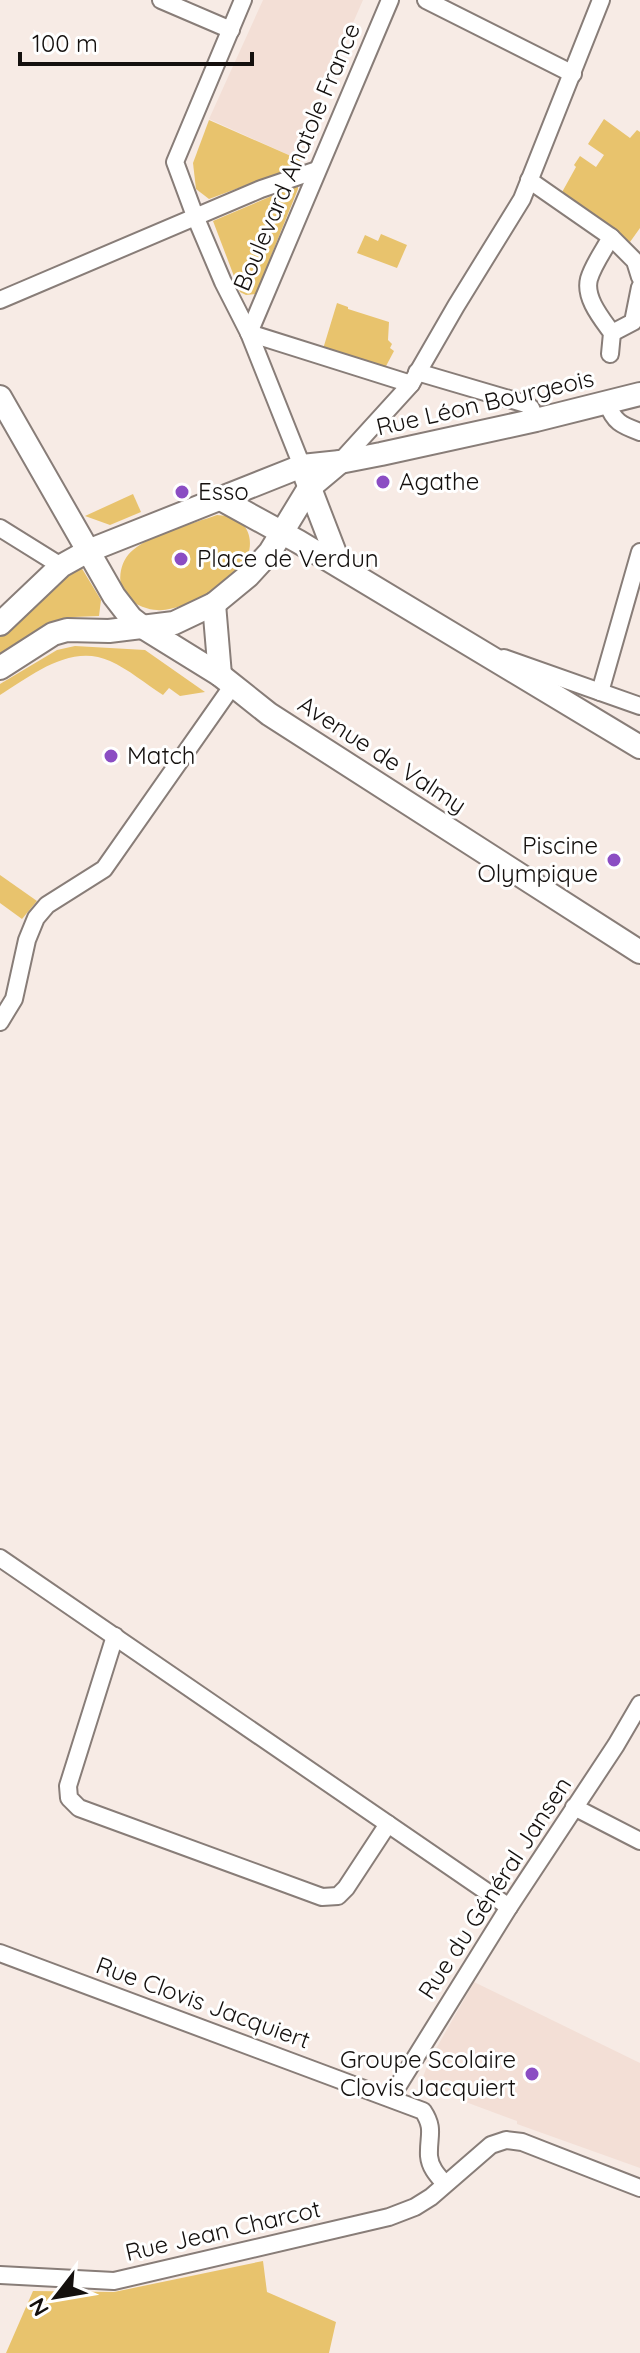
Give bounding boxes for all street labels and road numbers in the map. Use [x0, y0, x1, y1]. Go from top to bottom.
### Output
street label: Boulevard Anatole France [226, 18, 366, 295]
street label: Rue Léon Bourgeois [373, 362, 597, 442]
street label: Avenue de Valmy [293, 689, 472, 820]
street label: Rue du Général Jansen [411, 1771, 577, 2004]
street label: Rue Clovis Jacquiert [92, 1949, 314, 2055]
street label: Rue Jean Charcot [122, 2193, 323, 2267]

